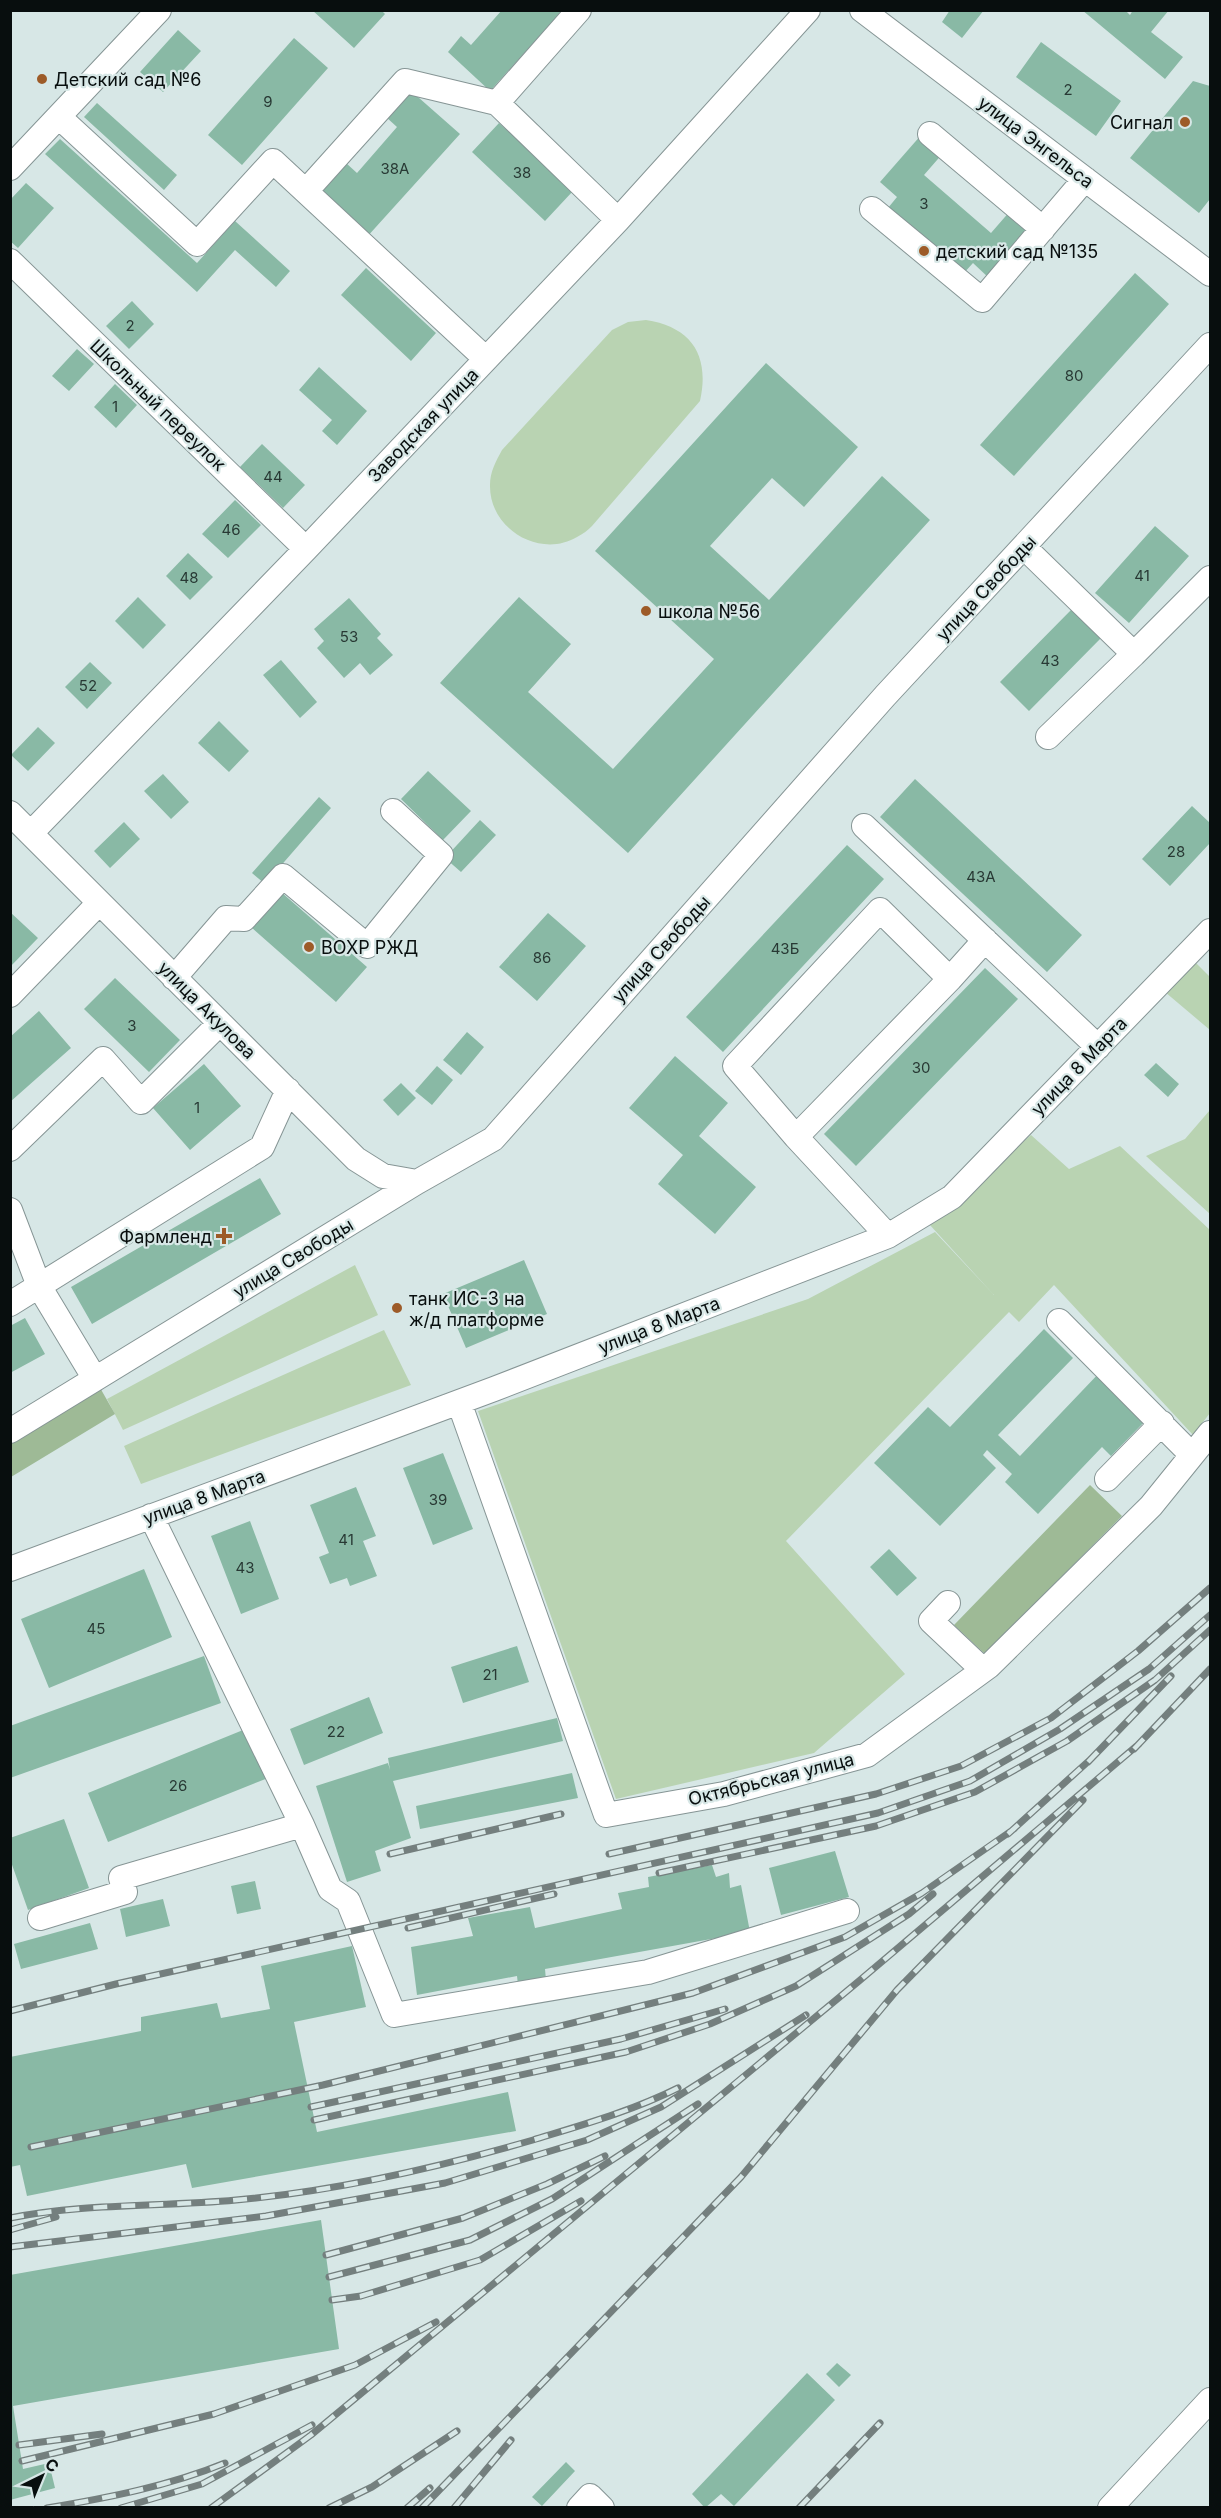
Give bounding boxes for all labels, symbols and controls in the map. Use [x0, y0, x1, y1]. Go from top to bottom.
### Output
place label: Детский сад №6 [54, 69, 201, 90]
marker: Детский сад №6 [35, 72, 49, 86]
house number: 2 [1063, 80, 1073, 99]
house number: 9 [263, 92, 273, 111]
street label: улица Энгельса [974, 92, 1098, 192]
place label: Сигнал [1110, 112, 1173, 133]
marker: Сигнал [1178, 115, 1192, 129]
house number: 38А [381, 159, 409, 178]
house number: 38 [513, 163, 531, 182]
house number: 3 [919, 194, 929, 213]
place label: детский сад №135 [936, 241, 1098, 262]
marker: детский сад №135 [917, 244, 931, 258]
house number: 2 [125, 316, 135, 335]
street label: Школьный переулок [86, 335, 230, 475]
street label: Заводская улица [363, 364, 483, 486]
house number: 80 [1065, 366, 1083, 385]
house number: 1 [112, 397, 118, 416]
house number: 44 [263, 467, 283, 486]
house number: 46 [222, 520, 241, 539]
street label: улица Свободы [932, 531, 1040, 645]
house number: 41 [1134, 566, 1150, 585]
house number: 48 [180, 568, 198, 587]
place label: школа №56 [658, 601, 760, 622]
marker: школа №56 [639, 604, 653, 618]
house number: 53 [340, 627, 358, 646]
house number: 43 [1041, 651, 1059, 670]
house number: 52 [79, 676, 97, 695]
house number: 28 [1167, 842, 1185, 861]
house number: 43А [966, 867, 996, 886]
street label: улица Свободы [608, 891, 714, 1007]
place label: ВОХР РЖД [321, 937, 418, 958]
house number: 43Б [771, 939, 799, 958]
marker: ВОХР РЖД [302, 940, 316, 954]
house number: 86 [533, 948, 551, 967]
street label: улица Акулова [154, 957, 260, 1063]
street label: улица 8 Марта [1027, 1013, 1131, 1119]
house number: 3 [127, 1016, 137, 1035]
house number: 30 [912, 1058, 930, 1077]
house number: 1 [194, 1098, 200, 1117]
street label: улица Свободы [229, 1214, 357, 1302]
place label: Фармленд [119, 1226, 212, 1247]
marker: Фармленд [217, 1229, 231, 1243]
place label: танк ИС-3 на ж/д платформе [409, 1288, 544, 1330]
street label: улица 8 Марта [595, 1292, 723, 1358]
marker: танк ИС-3 на ж/д платформе [390, 1301, 404, 1315]
street label: улица 8 Марта [140, 1465, 268, 1529]
house number: 39 [429, 1490, 447, 1509]
house number: 41 [338, 1530, 354, 1549]
house number: 43 [236, 1558, 254, 1577]
house number: 45 [87, 1619, 105, 1638]
house number: 21 [482, 1665, 498, 1684]
house number: 22 [327, 1722, 345, 1741]
street label: Октябрьская улица [686, 1748, 856, 1810]
house number: 26 [169, 1776, 187, 1795]
north arrow [12, 2446, 72, 2506]
text: С [41, 2454, 63, 2476]

